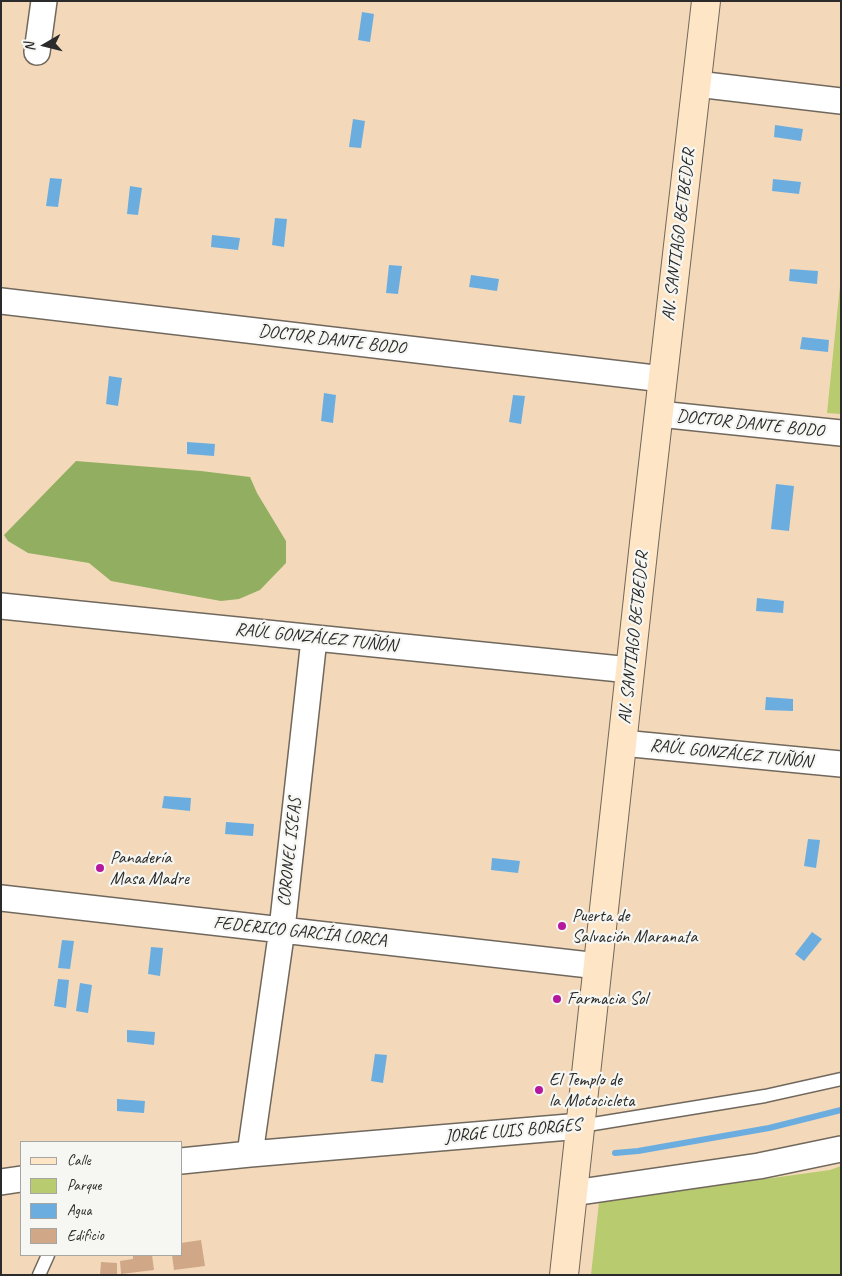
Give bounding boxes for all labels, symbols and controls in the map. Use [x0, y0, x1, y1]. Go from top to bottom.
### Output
north arrow [20, 20, 70, 70]
text: N [21, 42, 39, 53]
street label: AV. SANTIAGO BETBEDER [658, 148, 700, 322]
street label: DOCTOR DANTE BODO [257, 320, 407, 360]
street label: DOCTOR DANTE BODO [675, 406, 825, 442]
street label: AV. SANTIAGO BETBEDER [614, 551, 654, 725]
street label: RAÚL GONZÁLEZ TUÑÓN [234, 619, 398, 657]
street label: RAÚL GONZÁLEZ TUÑÓN [649, 735, 813, 773]
street label: CORONEL ISEAS [274, 796, 306, 908]
place label: Panadería Masa Madre [110, 847, 189, 890]
marker: Panadería Masa Madre [94, 862, 106, 874]
place label: Puerta de Salvación Maranata [572, 905, 697, 948]
street label: FEDERICO GARCÍA LORCA [212, 912, 388, 952]
marker: Puerta de Salvación Maranata [556, 920, 568, 932]
place label: Farmacia Sol [567, 988, 647, 1010]
marker: Farmacia Sol [551, 993, 563, 1005]
place label: El Templo de la Motocicleta [549, 1069, 634, 1112]
marker: El Templo de la Motocicleta [533, 1084, 545, 1096]
street label: JORGE LUIS BORGES [444, 1114, 582, 1148]
legend [20, 1141, 182, 1256]
text: Calle [67, 1151, 91, 1170]
text: Parque [67, 1176, 101, 1195]
text: Agua [67, 1201, 91, 1220]
text: Edificio [67, 1226, 104, 1245]

